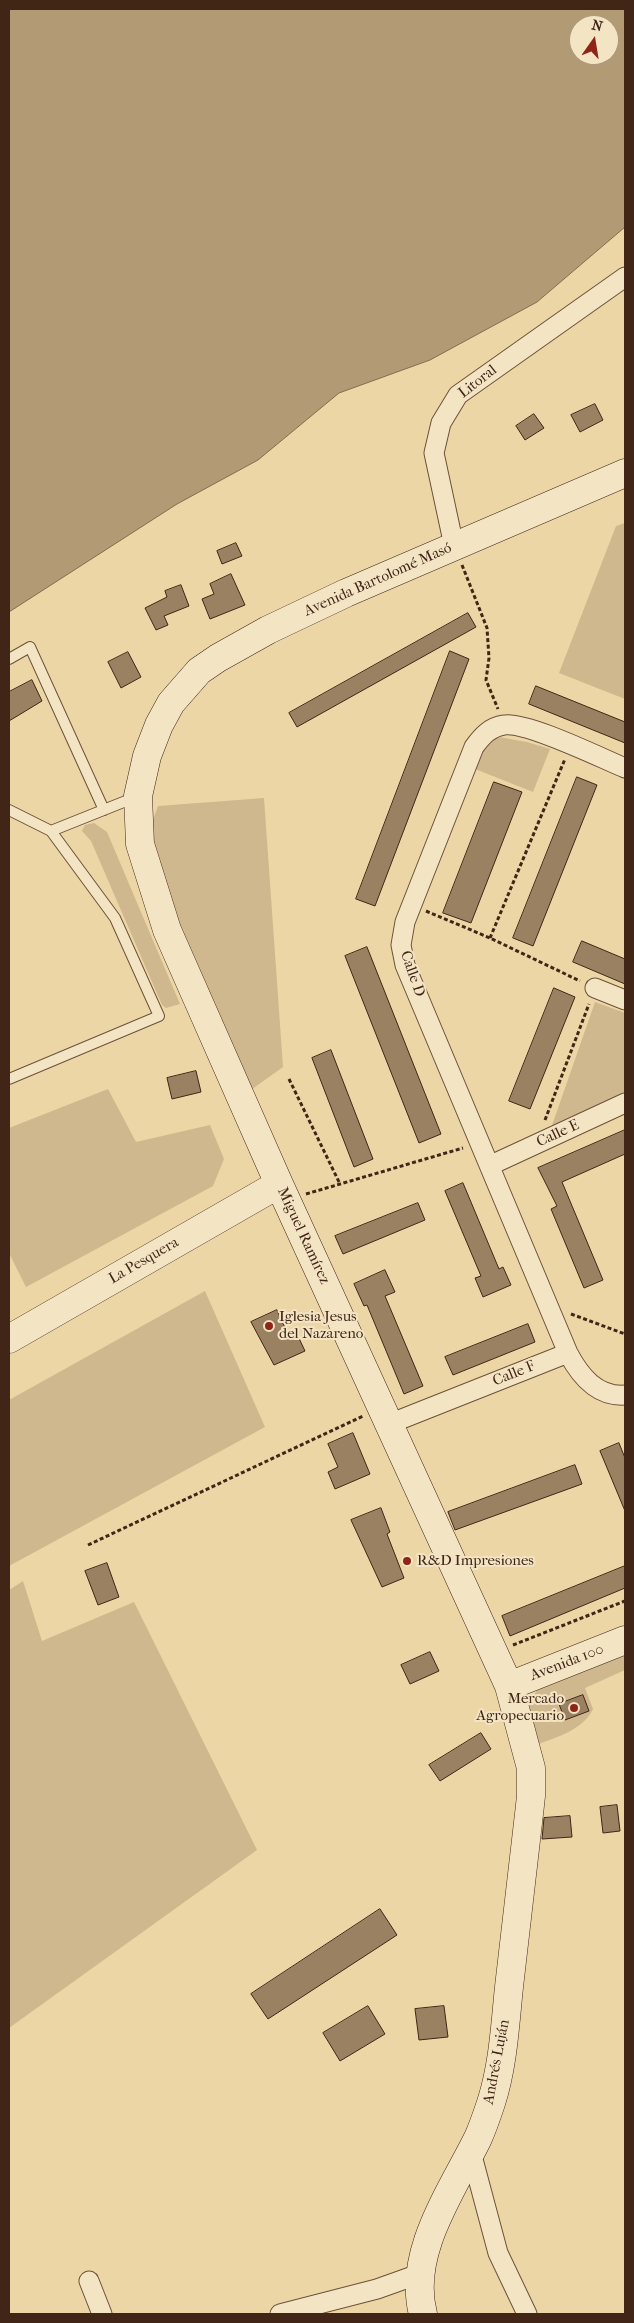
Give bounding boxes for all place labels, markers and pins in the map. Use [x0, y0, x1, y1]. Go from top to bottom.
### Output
place label: Iglesia Jesus del Nazareno [279, 1308, 363, 1343]
marker: Iglesia Jesus del Nazareno [263, 1320, 275, 1332]
place label: R&D Impresiones [417, 1552, 534, 1570]
marker: R&D Impresiones [401, 1555, 413, 1567]
place label: Mercado Agropecuario [476, 1690, 564, 1725]
marker: Mercado Agropecuario [568, 1702, 580, 1714]

